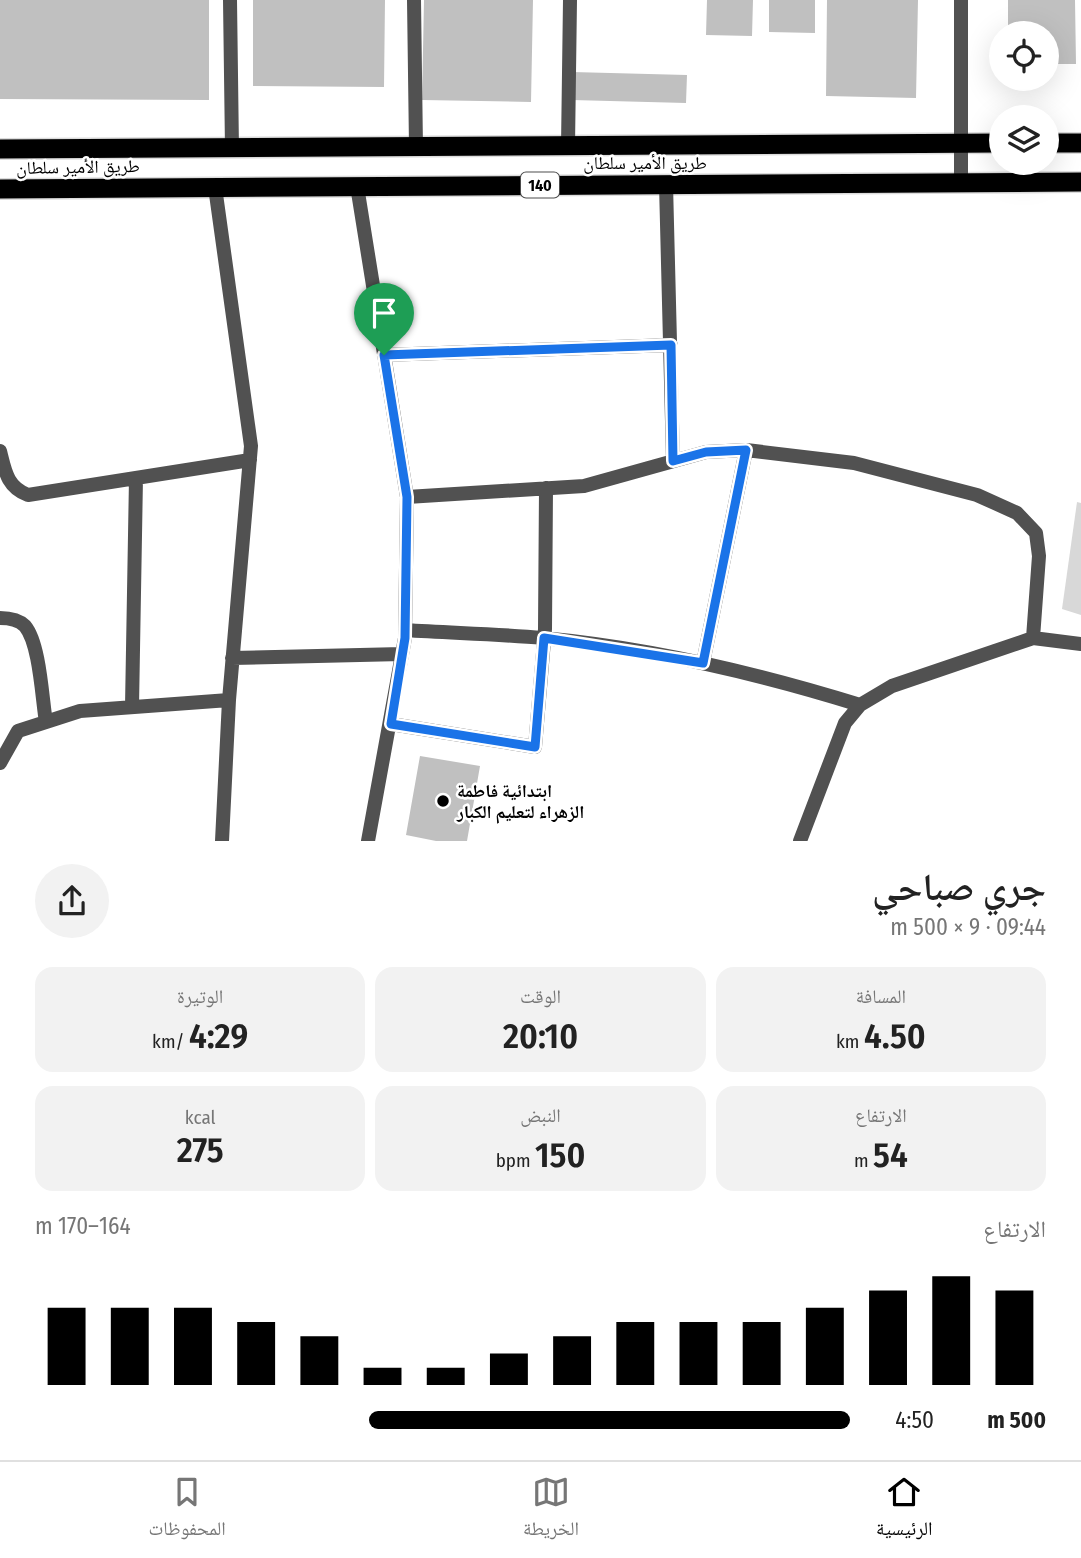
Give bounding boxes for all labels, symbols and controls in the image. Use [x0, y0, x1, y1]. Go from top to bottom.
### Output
map controls [989, 21, 1059, 175]
button: locate [989, 21, 1059, 91]
button: layers [989, 105, 1059, 175]
street label: طريق الأمير سلطان [583, 152, 707, 174]
street label: طريق الأمير سلطان [16, 155, 140, 179]
road number: 140 [521, 172, 559, 197]
pin [354, 283, 414, 355]
icon: arrive [365, 294, 403, 332]
place label: ابتدائية فاطمة الزهراء لتعليم الكبار [456, 780, 584, 824]
marker: ابتدائية فاطمة الزهراء لتعليم الكبار [435, 793, 451, 809]
button: share [35, 864, 109, 938]
text: جري صباحي [872, 864, 1046, 910]
text: 09:44 · 9 × 500 m [890, 913, 1046, 941]
text: الوتيرة [177, 985, 223, 1008]
text: الوقت [520, 985, 561, 1008]
text: المسافة [856, 985, 906, 1008]
text: 4:29 [189, 1015, 248, 1057]
text: 20:10 [503, 1015, 578, 1057]
text: 4.50 [864, 1015, 926, 1057]
text: /km [152, 1030, 189, 1053]
text: km [836, 1030, 864, 1053]
text: النبض [520, 1104, 561, 1127]
text: الارتفاع [855, 1104, 907, 1127]
text: kcal [185, 1106, 216, 1129]
text: 275 [177, 1129, 224, 1171]
text: 150 [535, 1134, 585, 1176]
text: 54 [873, 1134, 908, 1176]
text: bpm [496, 1149, 535, 1172]
text: m [854, 1149, 873, 1172]
text: 164–170 m [35, 1212, 131, 1240]
text: الارتفاع [983, 1215, 1046, 1243]
text: 4:50 [895, 1406, 934, 1434]
text: 500 m [987, 1406, 1046, 1434]
tab: المحفوظات [149, 1473, 226, 1547]
tab: الخريطة [523, 1473, 579, 1547]
tab: الرئيسية [876, 1473, 932, 1547]

